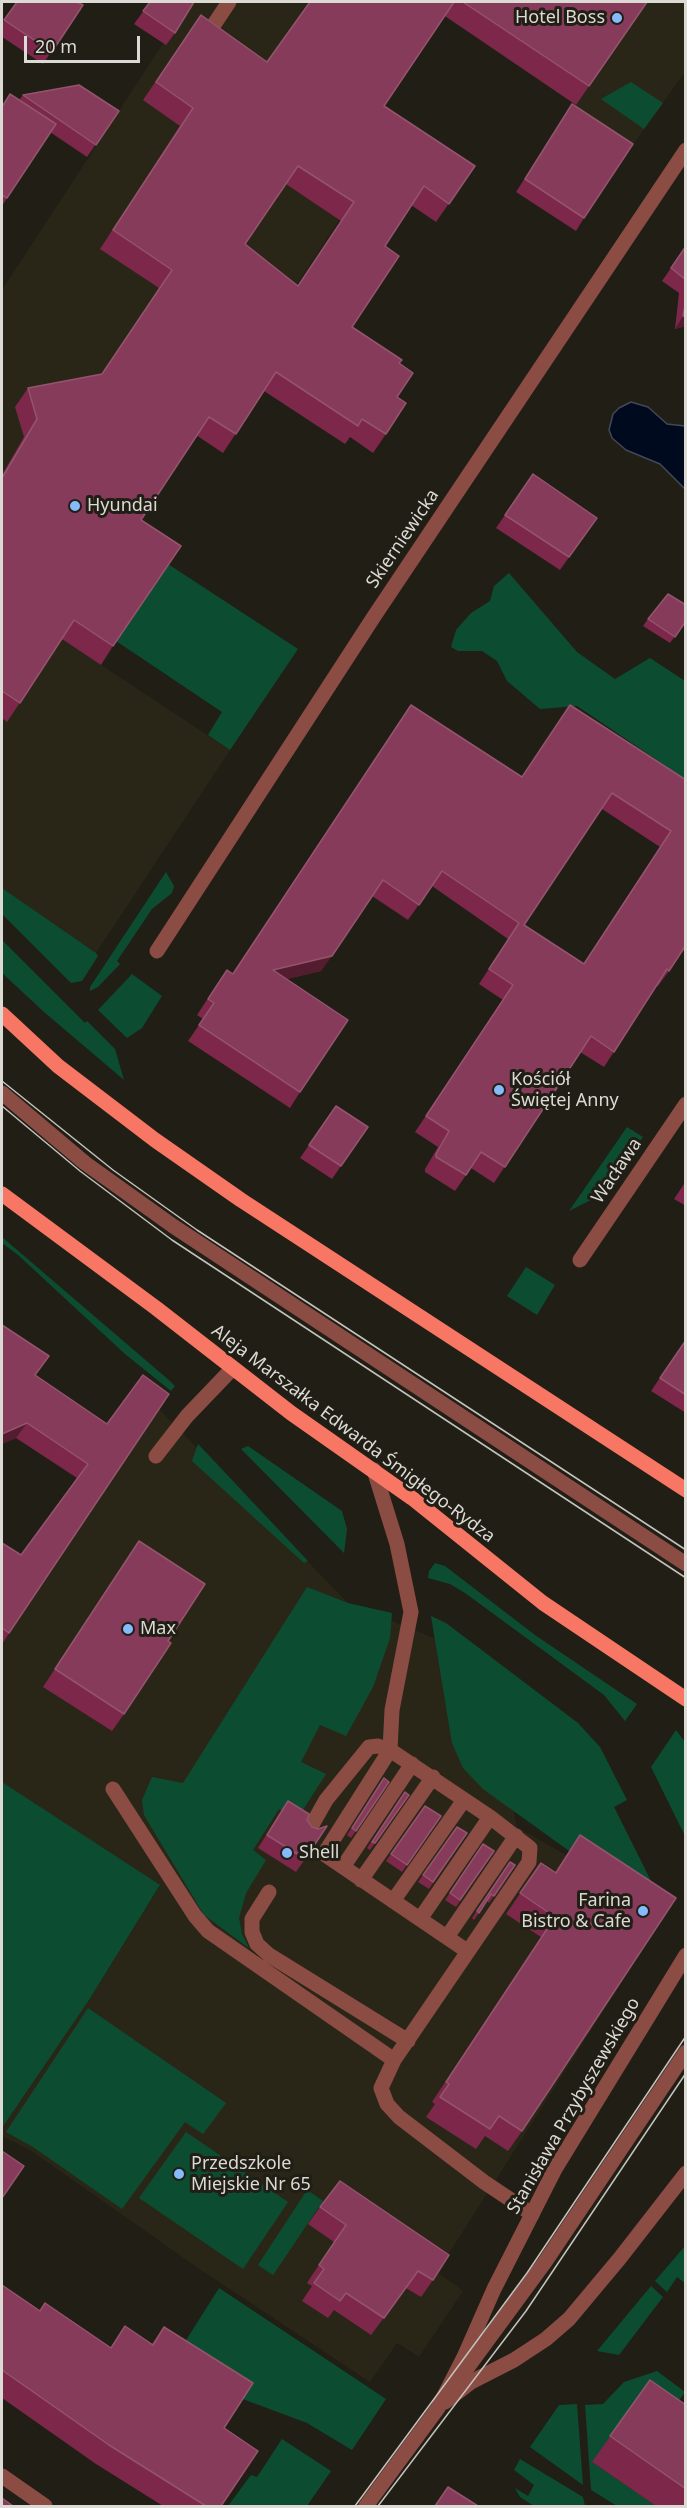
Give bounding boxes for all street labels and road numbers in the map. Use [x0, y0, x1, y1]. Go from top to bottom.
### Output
street label: Skierniewicka [362, 486, 444, 592]
street label: Wacława [587, 1134, 647, 1208]
street label: Aleja Marszałka Edwarda Śmigłego-Rydza [207, 1320, 499, 1548]
street label: Stanisława Przybyszewskiego [503, 1994, 645, 2218]

